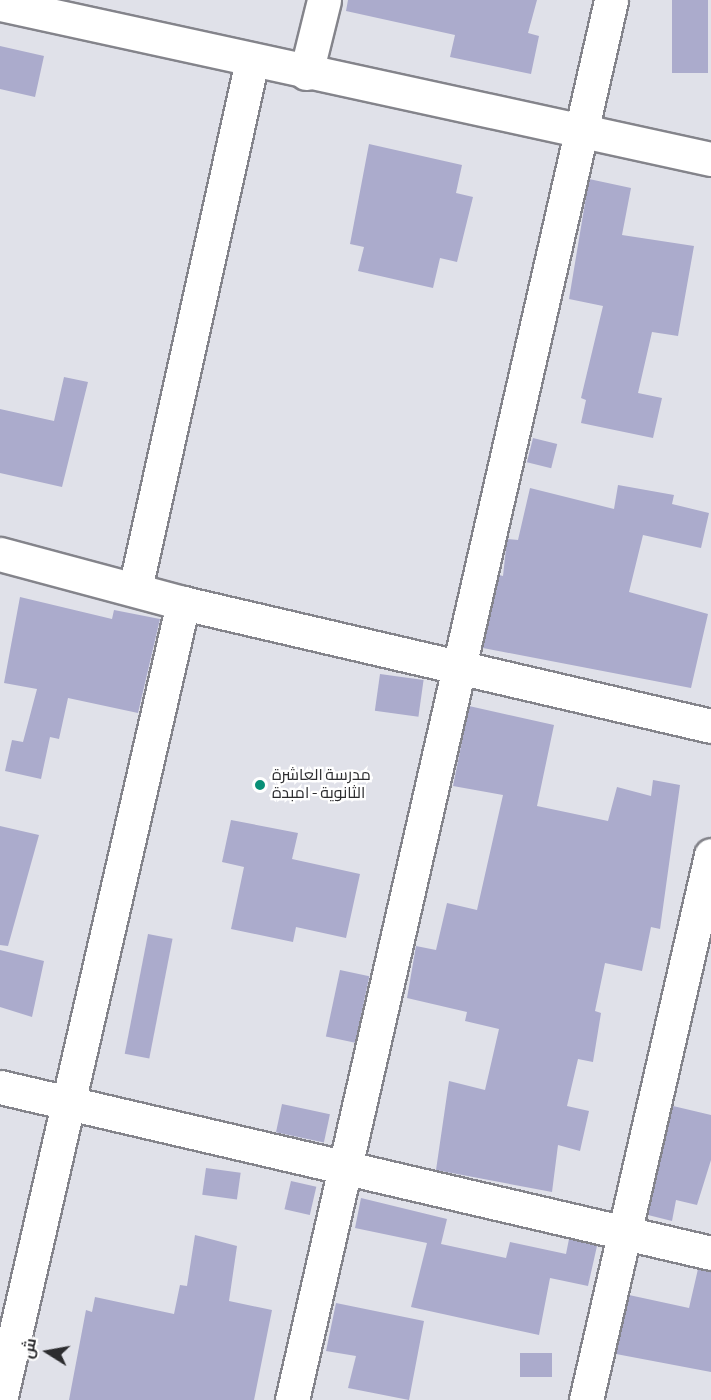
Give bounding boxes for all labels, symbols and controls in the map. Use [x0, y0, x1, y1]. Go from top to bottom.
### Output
place label: مدرسة العاشرة الثانوية - امبدة [272, 766, 371, 804]
marker: مدرسة العاشرة الثانوية - امبدة [253, 778, 267, 792]
north arrow [18, 1322, 78, 1382]
text: ش [19, 1337, 41, 1360]

